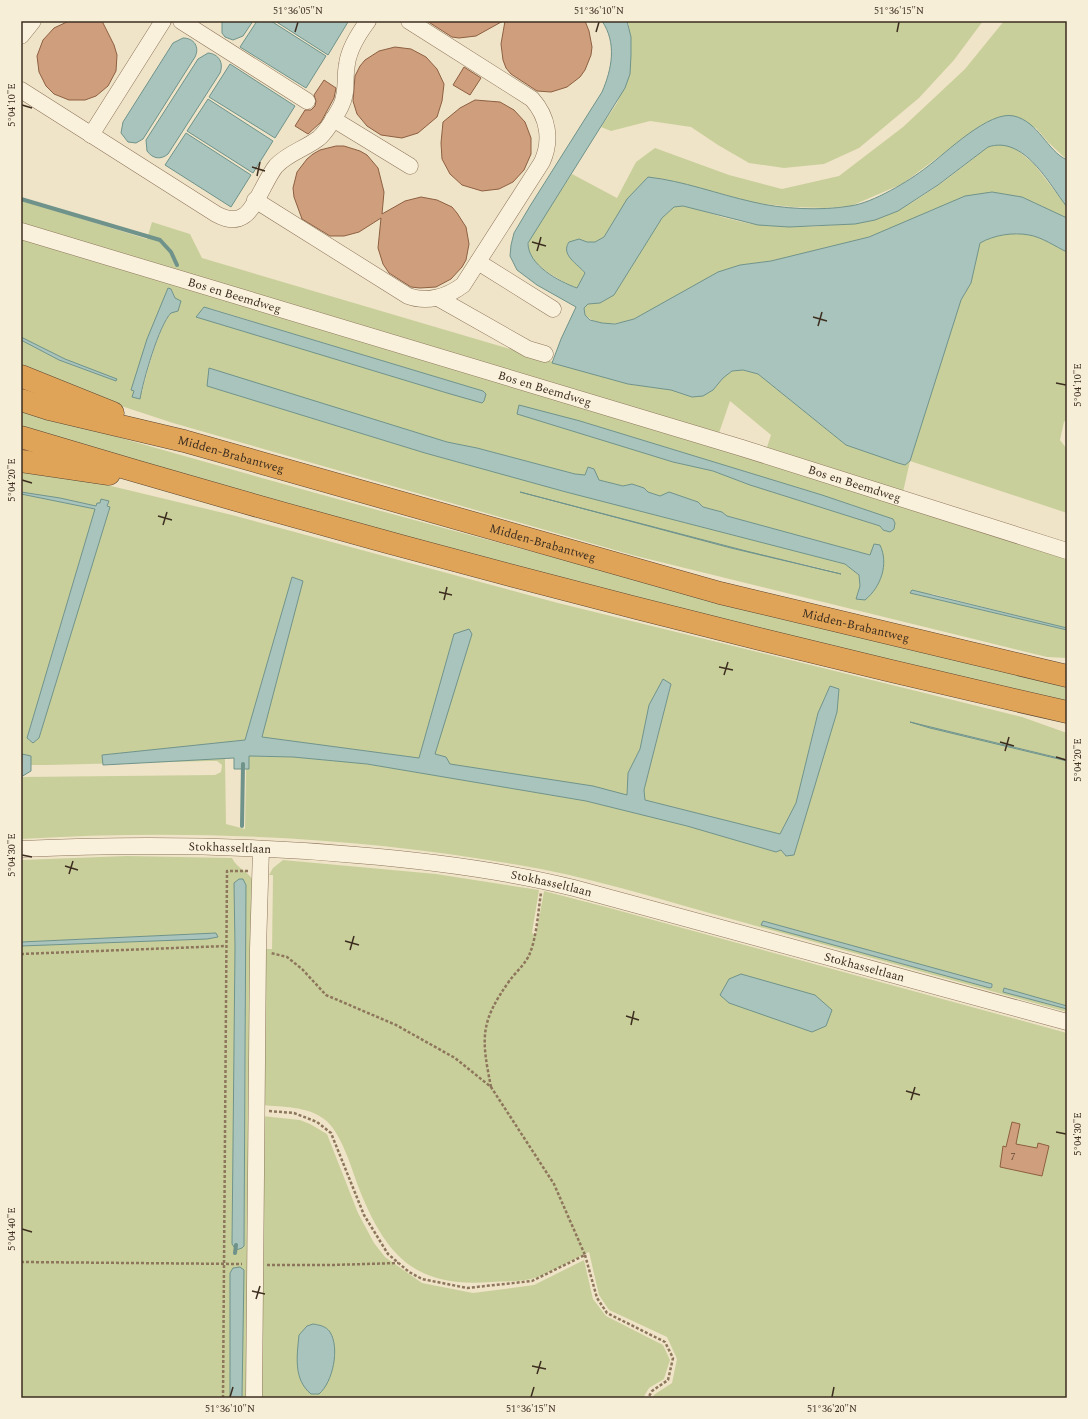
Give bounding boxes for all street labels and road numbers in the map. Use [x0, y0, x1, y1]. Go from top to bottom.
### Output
street label: Bos en Beemdweg [186, 272, 284, 318]
street label: Bos en Beemdweg [496, 366, 594, 412]
street label: Midden-Brabantweg [176, 430, 286, 478]
street label: Bos en Beemdweg [806, 460, 903, 507]
street label: Midden-Brabantweg [487, 519, 598, 567]
street label: Midden-Brabantweg [800, 603, 912, 648]
street label: Stokhasseltlaan [188, 837, 272, 859]
street label: Stokhasseltlaan [509, 865, 594, 902]
street label: Stokhasseltlaan [822, 947, 907, 987]

